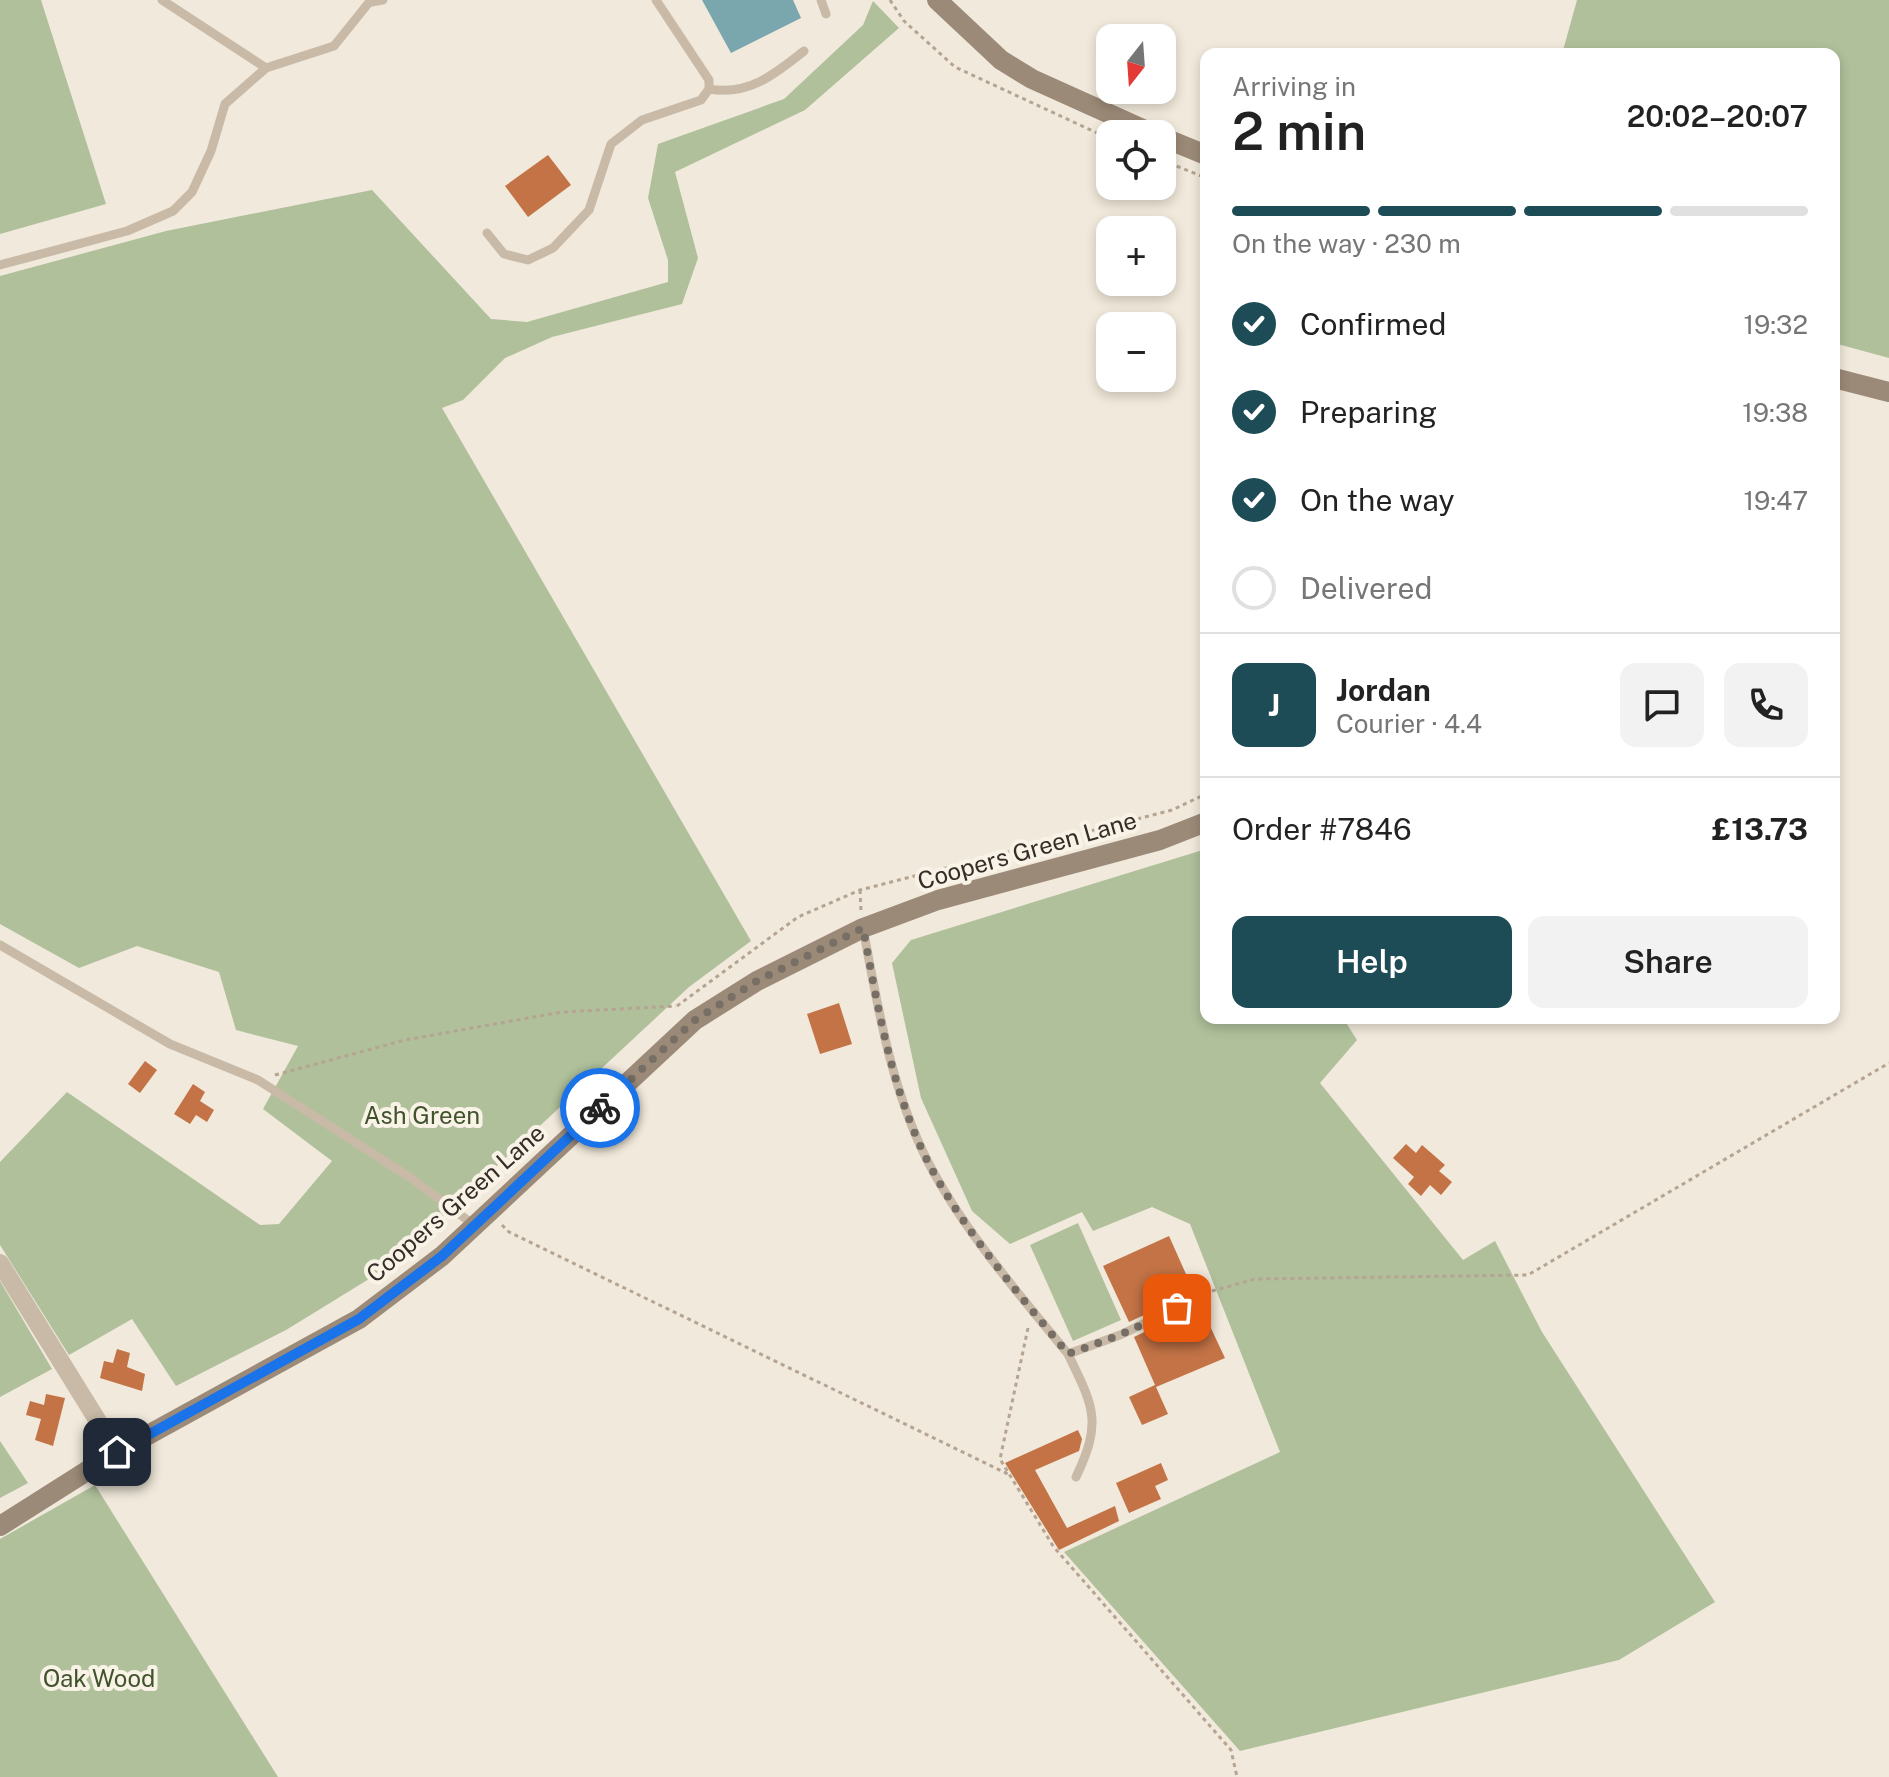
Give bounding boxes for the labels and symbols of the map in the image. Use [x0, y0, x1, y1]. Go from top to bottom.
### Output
north arrow [1096, 24, 1176, 104]
street label: Coopers Green Lane [914, 805, 1140, 895]
courier [560, 1068, 640, 1148]
park label: Ash Green [364, 1101, 480, 1129]
street label: Coopers Green Lane [360, 1118, 550, 1288]
pin [1143, 1274, 1211, 1342]
pin [83, 1418, 151, 1486]
park label: Oak Wood [43, 1664, 155, 1692]

